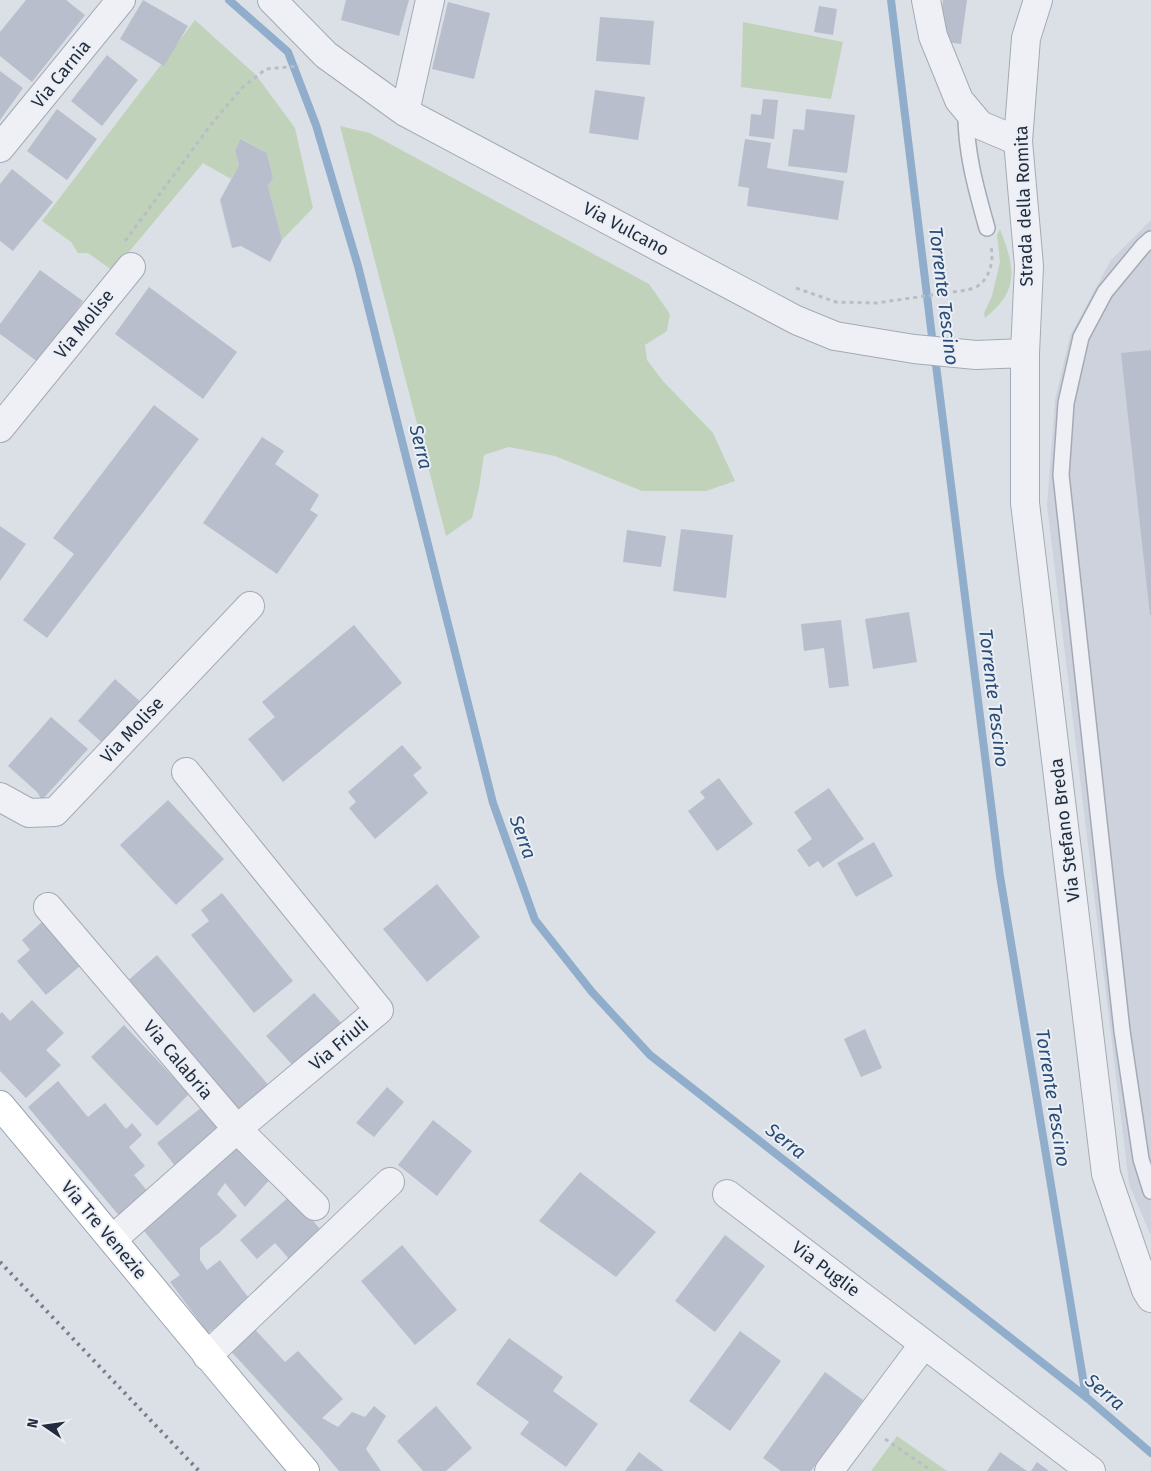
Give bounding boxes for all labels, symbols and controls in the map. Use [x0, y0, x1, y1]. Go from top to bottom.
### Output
street label: Via Carnia [27, 35, 95, 113]
street label: Strada della Romita [1010, 125, 1038, 287]
street label: Via Vulcano [579, 197, 673, 261]
water label: Torrente Tescino [924, 226, 964, 366]
street label: Via Molise [49, 285, 119, 363]
water label: Serra [404, 422, 438, 472]
water label: Torrente Tescino [974, 628, 1014, 768]
street label: Via Molise [96, 692, 168, 768]
street label: Via Stefano Breda [1045, 757, 1085, 903]
water label: Serra [504, 811, 541, 862]
street label: Via Friuli [305, 1013, 373, 1075]
street label: Via Calabria [139, 1016, 217, 1104]
water label: Torrente Tescino [1031, 1028, 1075, 1168]
water label: Serra [760, 1118, 811, 1164]
street label: Via Tre Venezie [56, 1176, 152, 1284]
street label: Via Puglie [788, 1236, 864, 1302]
water label: Serra [1080, 1368, 1130, 1415]
north arrow [20, 1401, 70, 1451]
text: N [23, 1417, 42, 1430]

